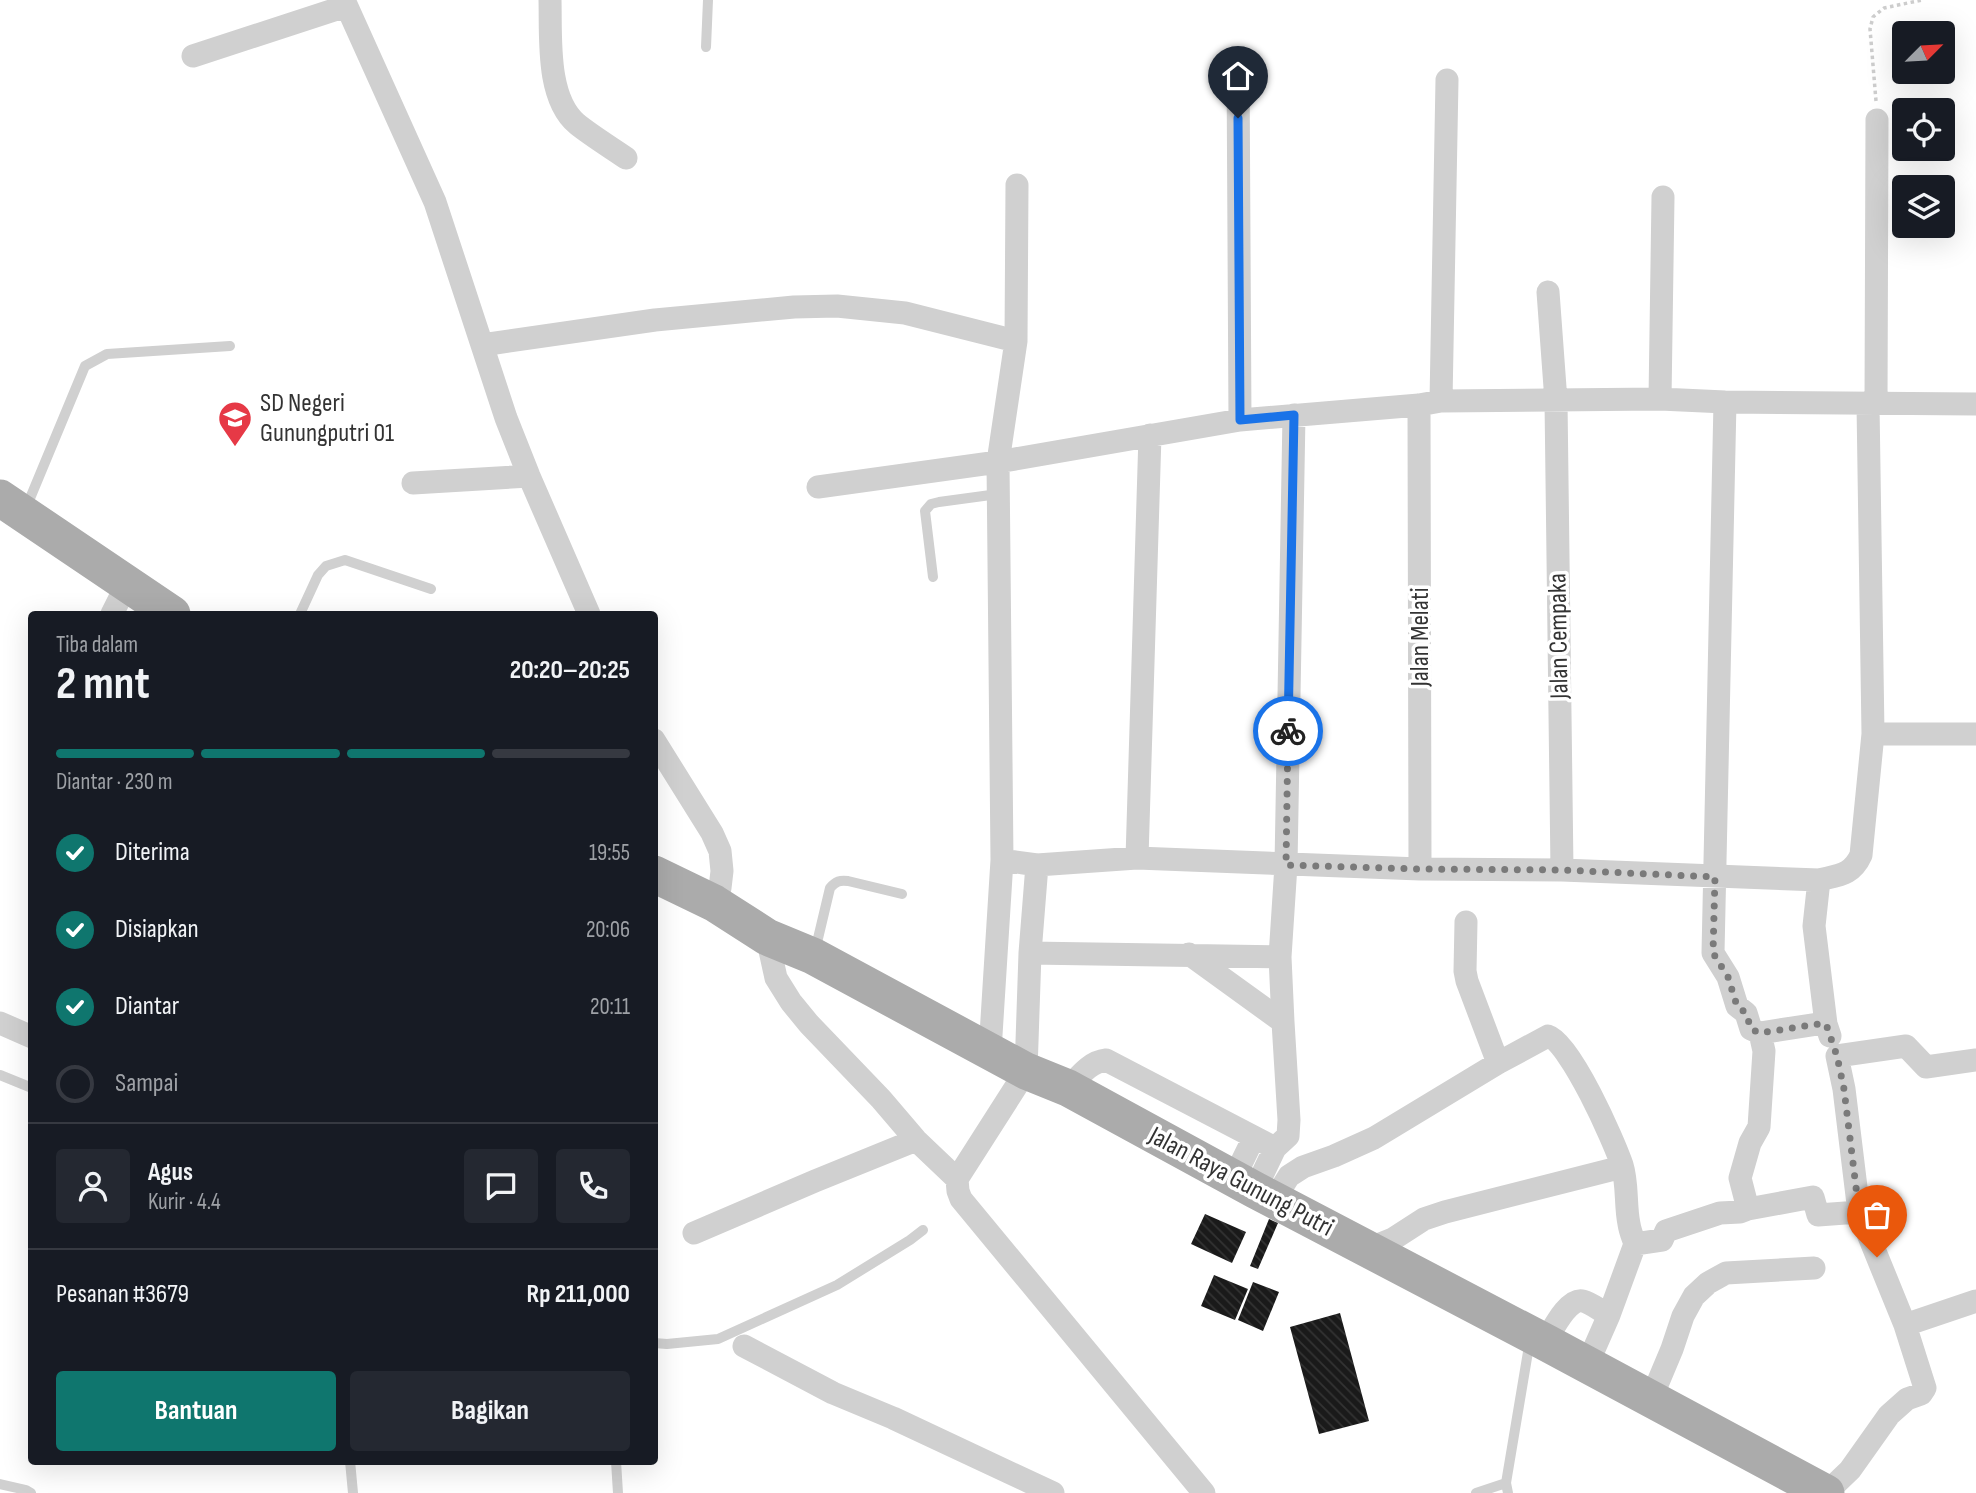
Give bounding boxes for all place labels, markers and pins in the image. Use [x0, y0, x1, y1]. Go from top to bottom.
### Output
pin [1208, 46, 1268, 118]
place label: SD Negeri Gunungputri 01 [260, 388, 394, 449]
school or university icon: SD Negeri Gunungputri 01 [216, 399, 254, 448]
pin [1847, 1185, 1907, 1257]

